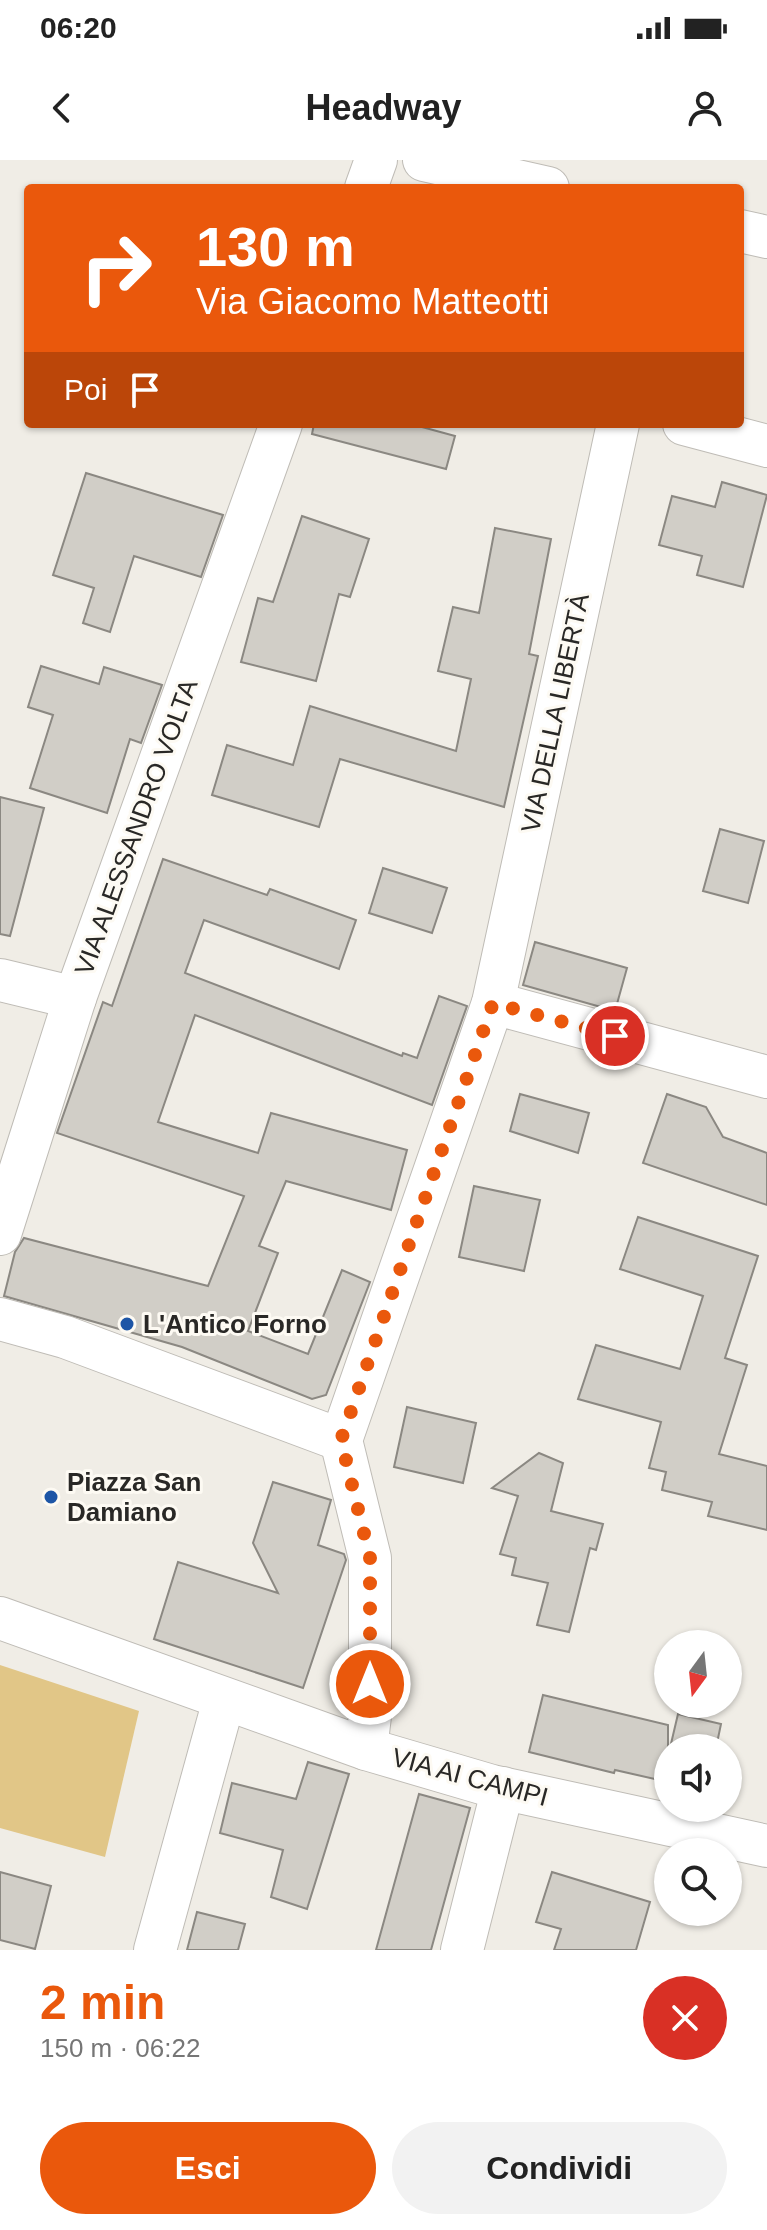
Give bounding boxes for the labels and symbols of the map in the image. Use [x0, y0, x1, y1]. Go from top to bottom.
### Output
street label: VIA DELLA LIBERTÀ [515, 590, 595, 835]
street label: VIA ALESSANDRO VOLTA [68, 674, 204, 979]
pin [581, 1002, 649, 1070]
place label: L'Antico Forno [143, 1309, 327, 1339]
marker: L'Antico Forno [118, 1315, 136, 1333]
place label: Piazza San Damiano [67, 1467, 201, 1527]
marker: Piazza San Damiano [42, 1488, 60, 1506]
north arrow [654, 1630, 742, 1718]
position arrow [328, 1642, 412, 1726]
street label: VIA AI CAMPI [389, 1742, 551, 1812]

